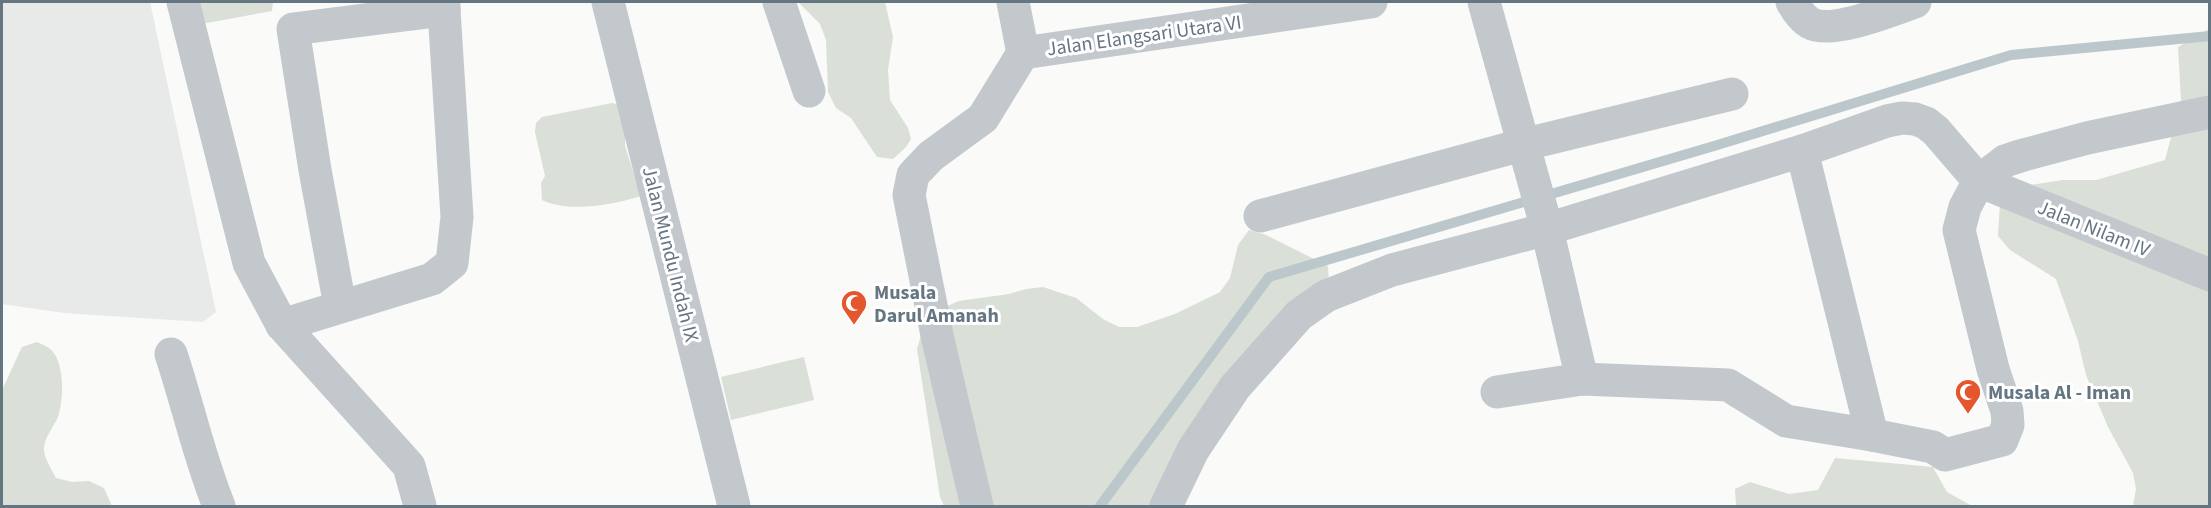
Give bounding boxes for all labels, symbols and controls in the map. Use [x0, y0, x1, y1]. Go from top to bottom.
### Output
street label: Jalan Elangsari Utara VI [1045, 8, 1243, 64]
street label: Jalan Mundu Indah IX [635, 164, 705, 345]
street label: Jalan Nilam IV [2033, 194, 2155, 264]
place label: Musala Darul Amanah [874, 279, 999, 330]
mosque icon: Musala Darul Amanah [839, 288, 869, 326]
mosque icon: Musala Al - Iman [1953, 377, 1983, 415]
place label: Musala Al - Iman [1988, 379, 2131, 407]

